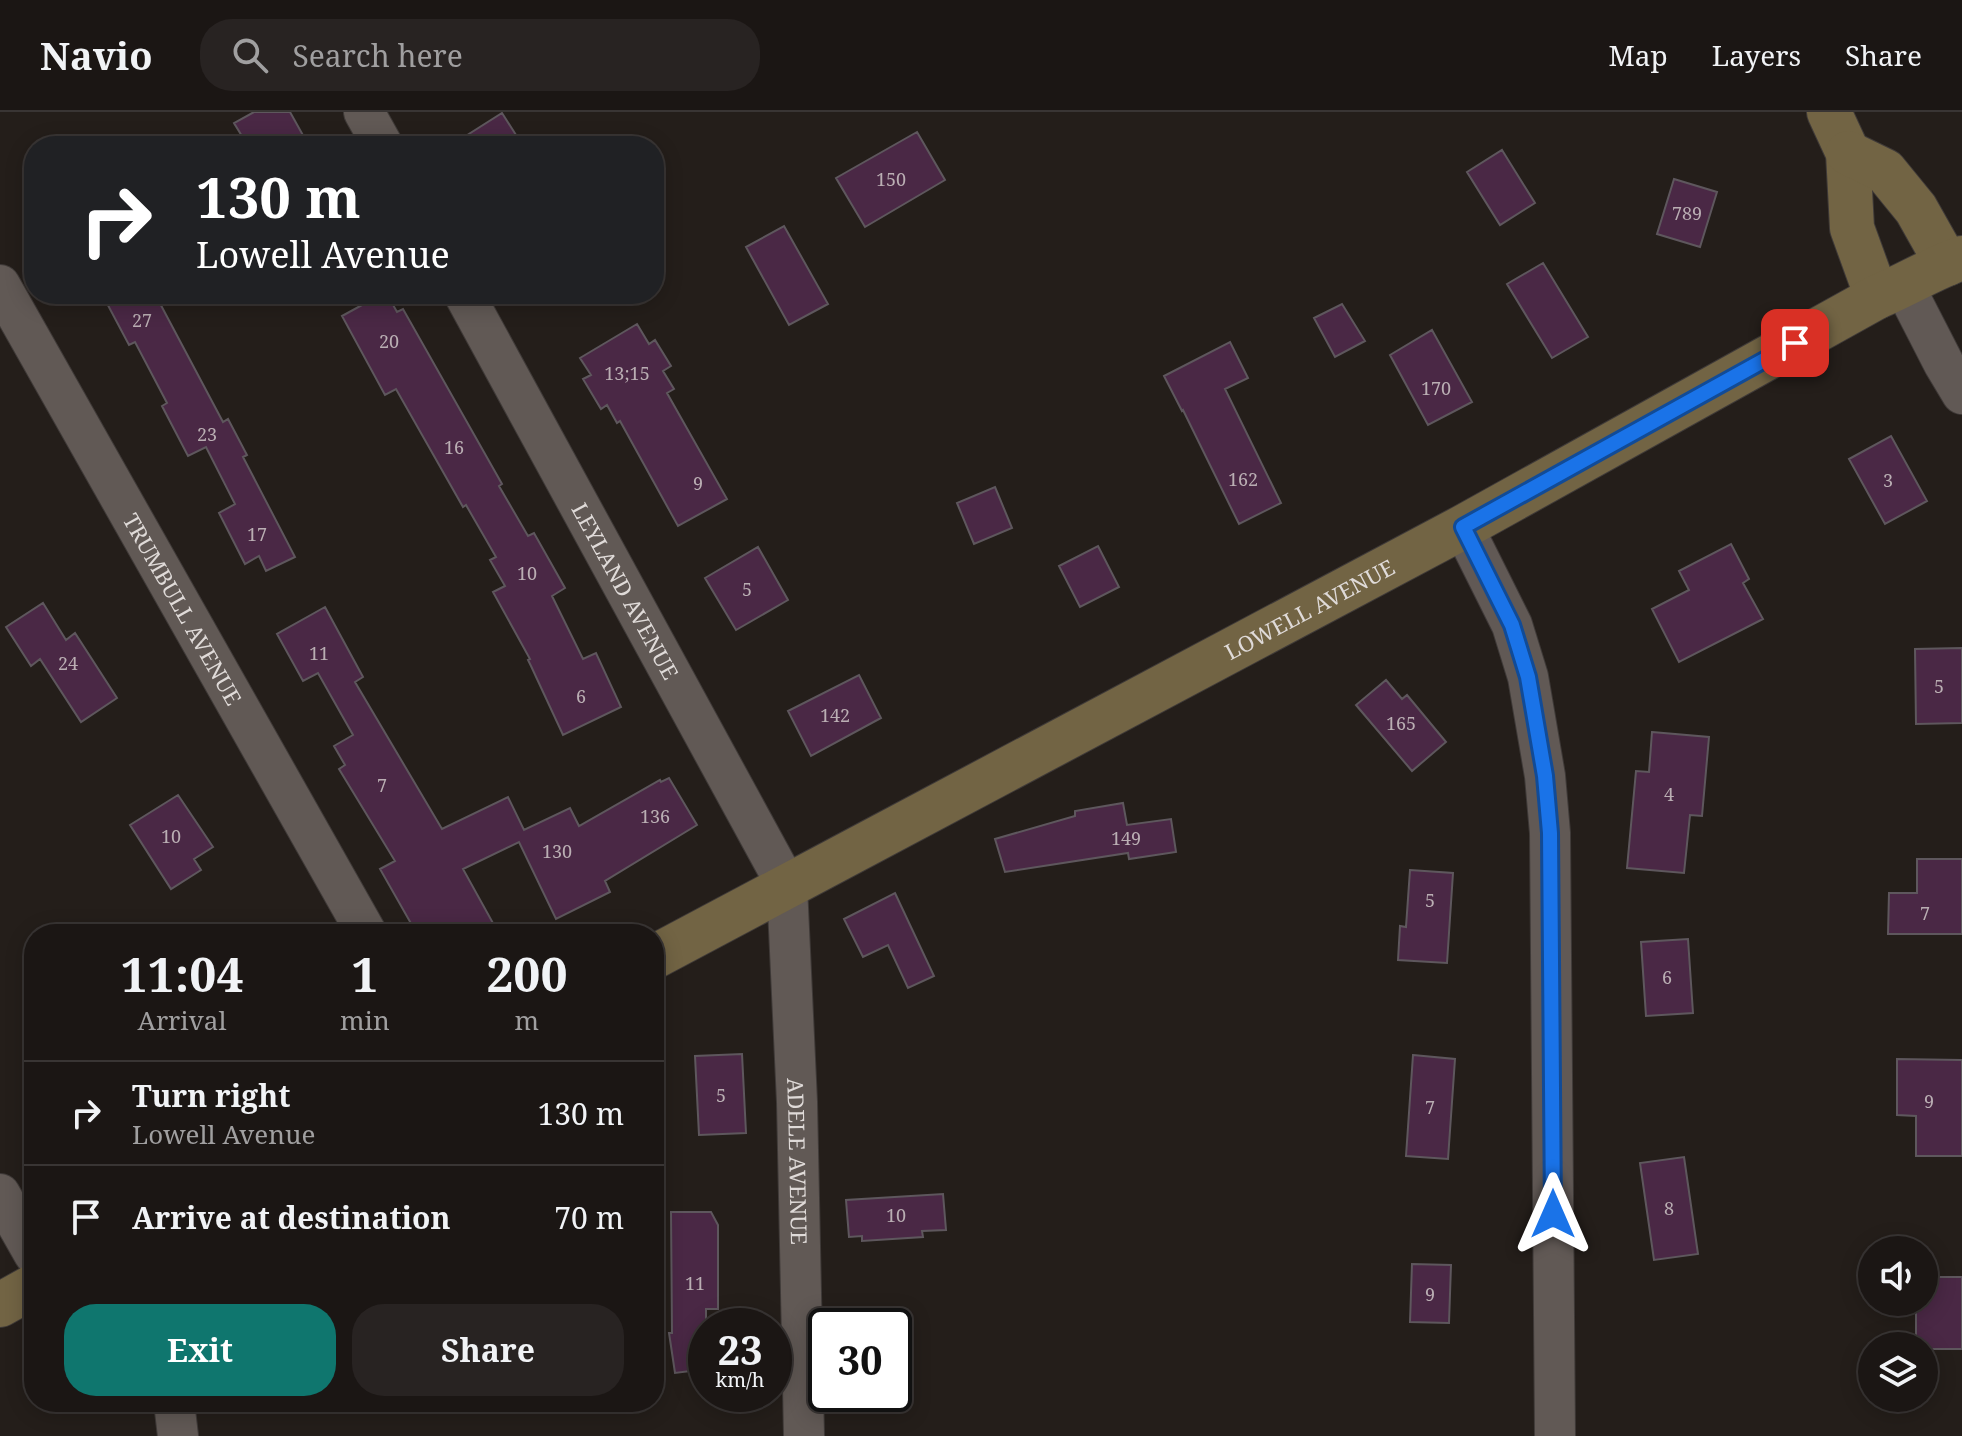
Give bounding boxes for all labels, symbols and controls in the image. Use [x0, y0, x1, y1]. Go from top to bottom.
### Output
search box [200, 19, 760, 91]
text: Navio [40, 29, 152, 81]
icon: search [228, 33, 272, 77]
text: Search here [292, 35, 463, 76]
text: Map [1609, 36, 1668, 74]
text: Layers [1712, 36, 1801, 74]
text: Share [1845, 36, 1922, 74]
text: 130 m [196, 158, 361, 234]
house number: 150 [876, 167, 906, 191]
icon: right [64, 168, 168, 272]
house number: 789 [1672, 201, 1702, 225]
text: Lowell Avenue [196, 230, 450, 279]
house number: 27 [132, 308, 152, 332]
pin [1761, 309, 1829, 377]
icon: arrive [1773, 321, 1817, 365]
house number: 20 [379, 329, 399, 353]
house number: 13;15 [604, 361, 650, 385]
house number: 170 [1421, 376, 1451, 400]
house number: 23 [197, 422, 217, 446]
house number: 16 [444, 435, 464, 459]
house number: 162 [1228, 467, 1258, 491]
house number: 3 [1883, 468, 1893, 492]
house number: 9 [693, 471, 703, 495]
street label: LEYLAND AVENUE [566, 497, 686, 684]
street label: TRUMBULL AVENUE [117, 507, 249, 710]
house number: 17 [247, 522, 267, 546]
street label: LOWELL AVENUE [1219, 551, 1399, 666]
house number: 10 [517, 561, 537, 585]
house number: 5 [742, 577, 752, 601]
house number: 11 [309, 641, 329, 665]
house number: 24 [58, 651, 78, 675]
house number: 5 [1934, 674, 1944, 698]
house number: 6 [576, 684, 586, 708]
house number: 142 [820, 703, 850, 727]
house number: 165 [1386, 711, 1416, 735]
house number: 7 [377, 773, 387, 797]
house number: 4 [1664, 782, 1674, 806]
house number: 136 [640, 804, 670, 828]
house number: 10 [161, 824, 181, 848]
house number: 149 [1111, 826, 1141, 850]
house number: 130 [542, 839, 572, 863]
house number: 5 [1425, 888, 1435, 912]
house number: 7 [1920, 901, 1930, 925]
text: 11:04 [120, 941, 244, 1006]
text: 1 [351, 941, 378, 1006]
text: 200 [486, 941, 568, 1006]
house number: 6 [1662, 965, 1672, 989]
text: Arrival [138, 1002, 226, 1038]
text: min [340, 1002, 390, 1038]
text: m [515, 1002, 539, 1038]
text: Turn right [132, 1075, 290, 1116]
street label: ADELE AVENUE [781, 1077, 815, 1245]
house number: 5 [716, 1083, 726, 1107]
house number: 9 [1924, 1089, 1934, 1113]
icon: right [64, 1091, 108, 1135]
text: 130 m [538, 1093, 624, 1134]
house number: 7 [1425, 1095, 1435, 1119]
text: Lowell Avenue [132, 1116, 315, 1152]
position arrow [1511, 1172, 1595, 1256]
icon: arrive [64, 1195, 108, 1239]
house number: 8 [1664, 1196, 1674, 1220]
text: Arrive at destination [132, 1197, 451, 1238]
text: 70 m [554, 1197, 624, 1238]
house number: 10 [886, 1203, 906, 1227]
map controls [1858, 1236, 1938, 1412]
button: sound [1858, 1236, 1938, 1316]
house number: 11 [685, 1271, 705, 1295]
house number: 9 [1425, 1282, 1435, 1306]
button: Exit [64, 1304, 336, 1396]
button: Share [352, 1304, 624, 1396]
speed limit sign: 30 [808, 1308, 912, 1412]
text: 23 [717, 1322, 763, 1377]
button: layers [1858, 1332, 1938, 1412]
text: km/h [715, 1366, 765, 1393]

